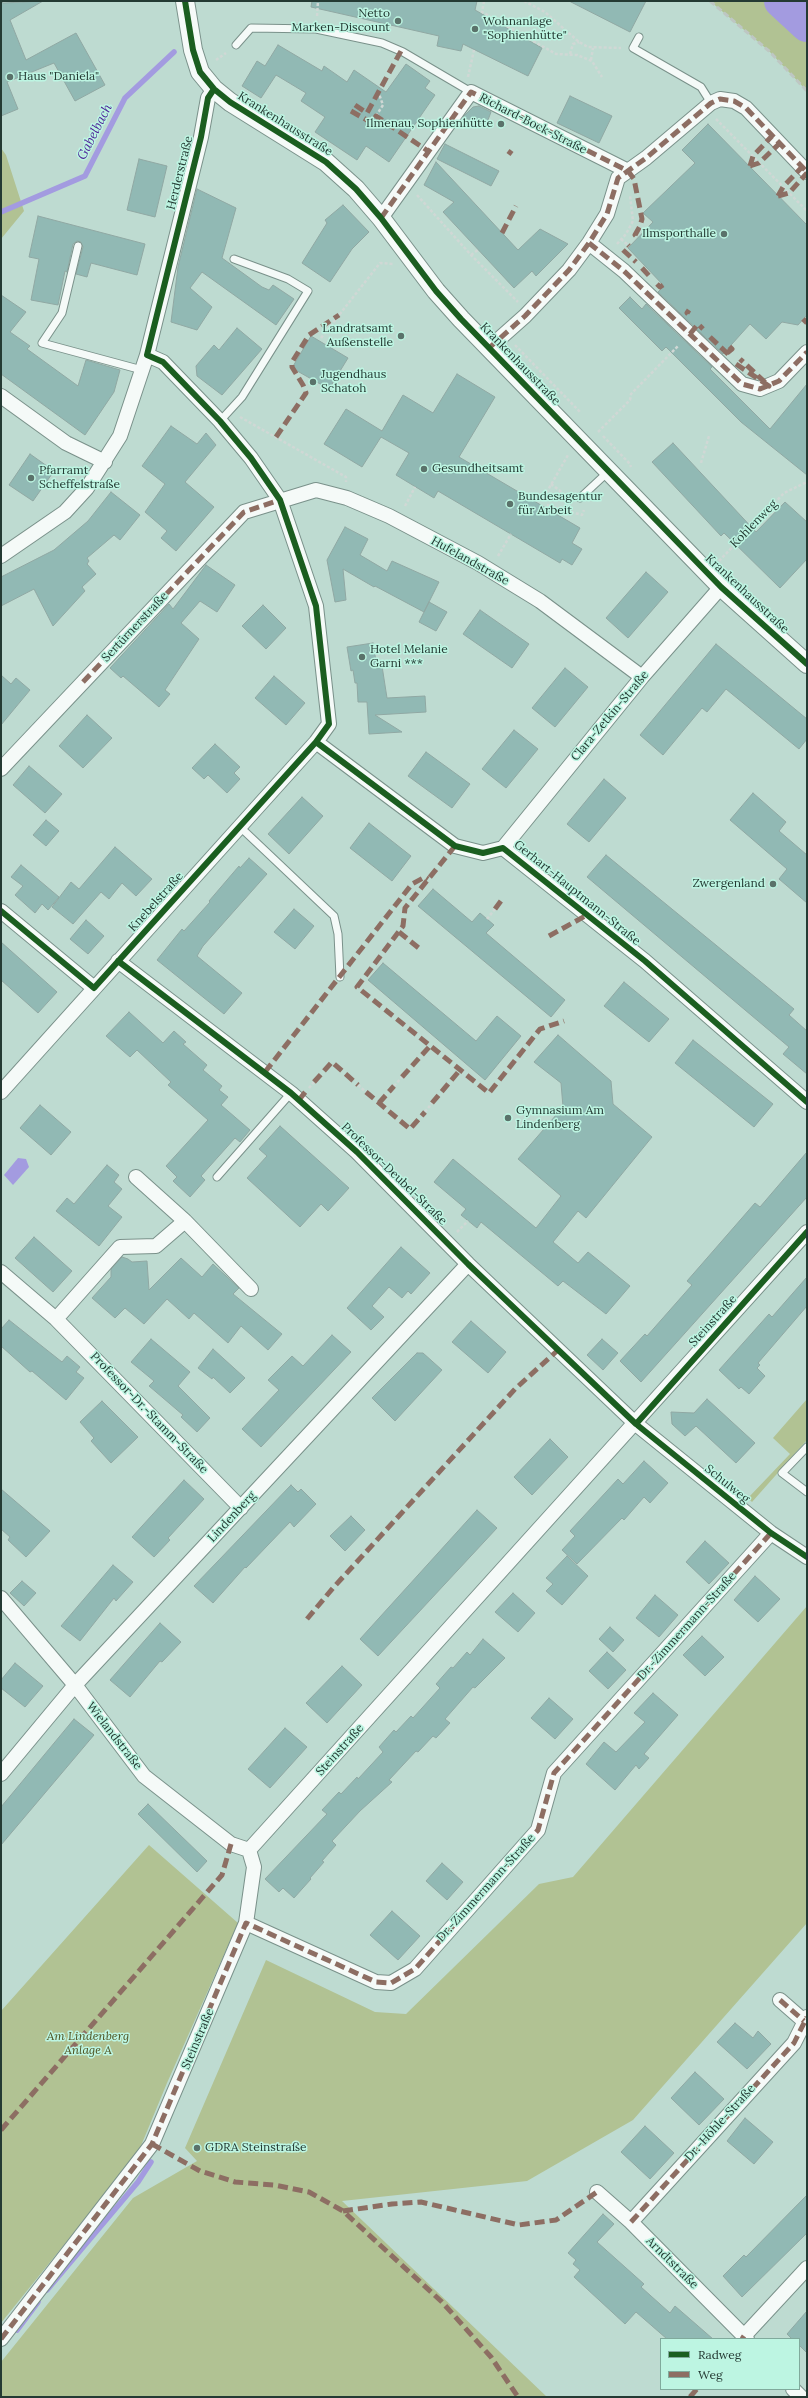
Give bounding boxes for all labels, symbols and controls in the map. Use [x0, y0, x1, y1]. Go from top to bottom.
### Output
place label: Netto Marken-Discount [292, 7, 390, 35]
place label: Wohnanlage "Sophienhütte" [483, 15, 567, 43]
marker: Netto Marken-Discount [393, 16, 403, 26]
marker: Wohnanlage "Sophienhütte" [470, 24, 480, 34]
place label: Haus "Daniela" [18, 70, 99, 84]
marker: Haus "Daniela" [5, 72, 15, 82]
street label: Krankenhausstraße [235, 89, 335, 159]
street label: Richard-Bock-Straße [477, 91, 589, 157]
water label: Gabelbach [74, 101, 116, 163]
place label: Ilmenau, Sophienhütte [366, 117, 493, 131]
marker: Ilmenau, Sophienhütte [496, 119, 506, 129]
street label: Herderstraße [164, 134, 196, 212]
place label: Ilmsporthalle [642, 227, 716, 241]
marker: Ilmsporthalle [719, 229, 729, 239]
street label: Krankenhausstraße [477, 320, 563, 408]
place label: Landratsamt Außenstelle [322, 322, 393, 350]
marker: Landratsamt Außenstelle [396, 331, 406, 341]
place label: Jugendhaus Schatoh [321, 368, 386, 396]
marker: Jugendhaus Schatoh [308, 377, 318, 387]
place label: Gesundheitsamt [432, 462, 524, 476]
place label: Pfarramt Scheffelstraße [39, 464, 120, 492]
marker: Gesundheitsamt [419, 464, 429, 474]
marker: Pfarramt Scheffelstraße [26, 473, 36, 483]
place label: Bundesagentur für Arbeit [518, 490, 603, 518]
street label: Kohlenweg [727, 497, 781, 551]
marker: Bundesagentur für Arbeit [505, 499, 515, 509]
street label: Hufelandstraße [429, 534, 511, 588]
street label: Krankenhausstraße [702, 552, 792, 636]
street label: Sertürnerstraße [99, 589, 171, 665]
place label: Hotel Melanie Garni *** [370, 643, 448, 671]
marker: Hotel Melanie Garni *** [357, 652, 367, 662]
street label: Clara-Zetkin-Straße [568, 668, 652, 764]
street label: Gerhart-Hauptmann-Straße [511, 837, 643, 949]
street label: Knebelstraße [126, 869, 186, 935]
place label: Zwergenland [692, 877, 765, 891]
marker: Zwergenland [768, 879, 778, 889]
place label: Gymnasium Am Lindenberg [516, 1104, 604, 1132]
marker: Gymnasium Am Lindenberg [503, 1113, 513, 1123]
street label: Professor-Deubel-Straße [338, 1120, 450, 1228]
street label: Steinstraße [686, 1292, 740, 1350]
street label: Professor-Dr.-Stamm-Straße [87, 1349, 211, 1477]
street label: Schulweg [702, 1462, 752, 1506]
street label: Lindenberg [205, 1489, 259, 1545]
street label: Dr.-Zimmermann-Straße [635, 1569, 739, 1683]
street label: Wielandstraße [83, 1699, 145, 1773]
street label: Steinstraße [313, 1721, 367, 1779]
street label: Dr.-Zimmermann-Straße [434, 1831, 538, 1945]
street label: Steinstraße [179, 2006, 217, 2072]
park label: Am Lindenberg Anlage A [47, 2030, 129, 2058]
street label: Dr.-Höhle-Straße [682, 2082, 758, 2164]
place label: GDRA Steinstraße [205, 2141, 306, 2155]
marker: GDRA Steinstraße [192, 2143, 202, 2153]
street label: Arndtstraße [643, 2234, 701, 2292]
legend [660, 2338, 800, 2390]
text: Radweg [698, 2347, 741, 2362]
text: Weg [698, 2367, 723, 2382]

